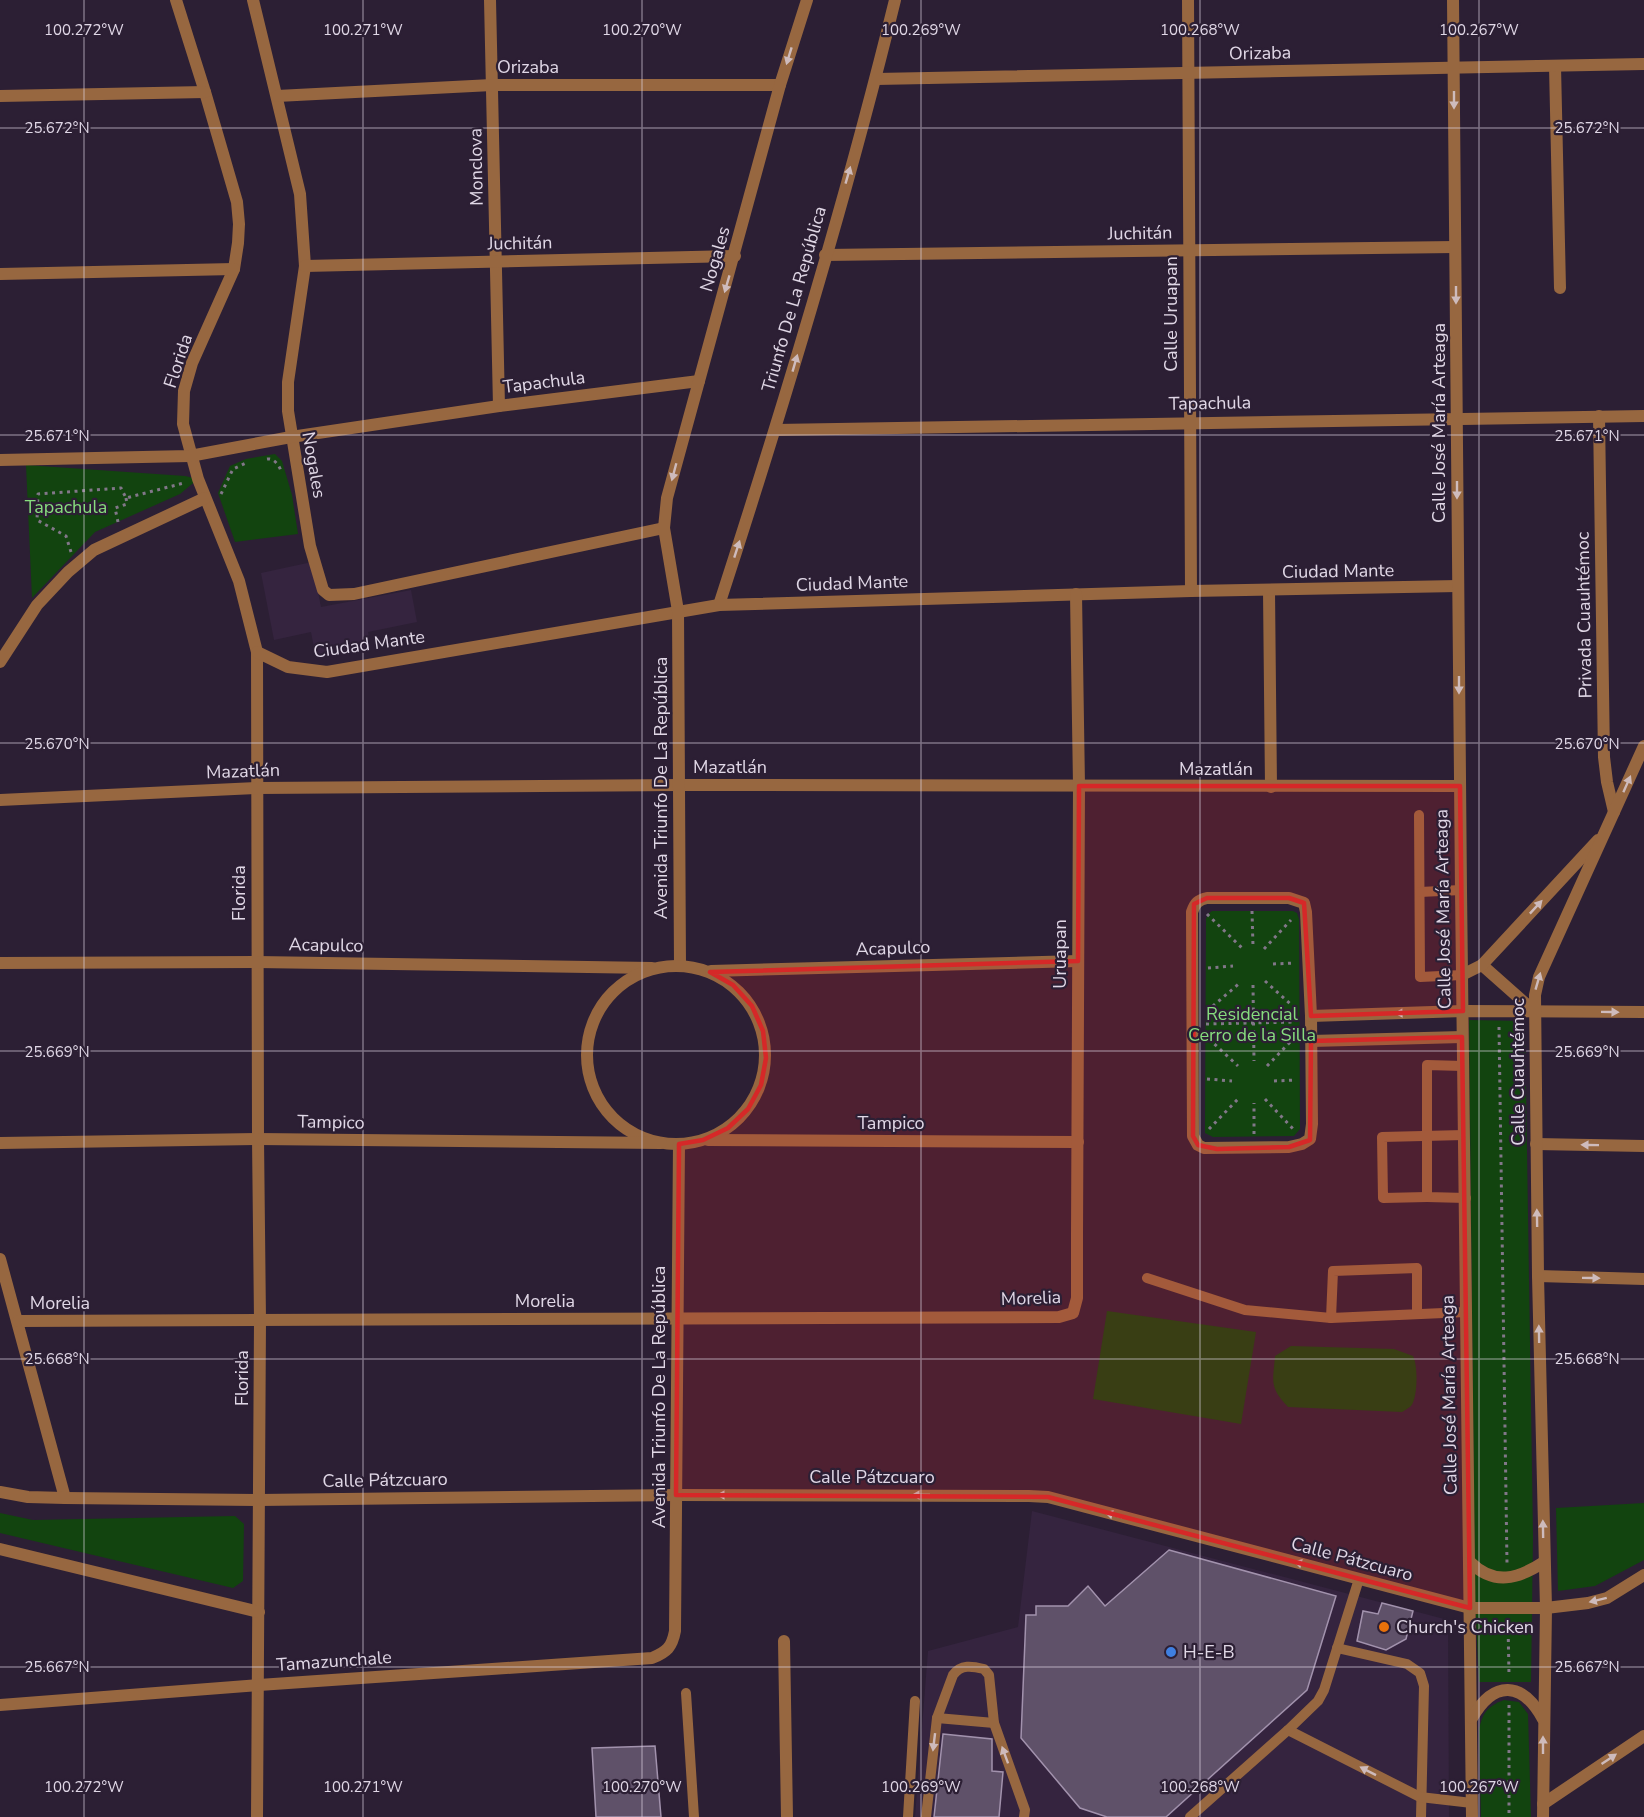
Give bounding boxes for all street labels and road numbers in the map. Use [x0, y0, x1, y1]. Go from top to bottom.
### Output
street label: Orizaba [1229, 40, 1291, 66]
street label: Orizaba [497, 55, 559, 79]
street label: Monclova [463, 128, 489, 206]
street label: Triunfo De La República [756, 203, 832, 395]
street label: Juchitán [1106, 220, 1173, 246]
street label: Nogales [694, 224, 736, 294]
street label: Juchitán [486, 230, 553, 256]
street label: Calle Uruapan [1159, 256, 1183, 372]
street label: Calle José María Arteaga [1427, 323, 1451, 523]
street label: Florida [158, 331, 198, 391]
street label: Tapachula [502, 365, 586, 399]
street label: Tapachula [1169, 390, 1251, 416]
street label: Nogales [296, 430, 332, 500]
street label: Privada Cuauhtémoc [1571, 532, 1597, 698]
street label: Ciudad Mante [1282, 558, 1394, 584]
street label: Ciudad Mante [795, 569, 909, 597]
street label: Ciudad Mante [312, 624, 426, 664]
street label: Avenida Triunfo De La República [649, 657, 673, 919]
street label: Mazatlán [693, 755, 767, 779]
street label: Mazatlán [1179, 757, 1253, 781]
street label: Mazatlán [206, 758, 280, 784]
street label: Calle José María Arteaga [1429, 809, 1457, 1009]
street label: Florida [227, 865, 251, 921]
street label: Uruapan [1048, 919, 1072, 989]
street label: Acapulco [288, 932, 364, 958]
street label: Acapulco [855, 935, 931, 961]
street label: Calle Cuauhtémoc [1506, 998, 1530, 1146]
street label: Tampico [297, 1109, 365, 1135]
street label: Tampico [857, 1111, 925, 1135]
street label: Avenida Triunfo De La República [647, 1266, 671, 1528]
street label: Morelia [1000, 1285, 1062, 1311]
street label: Morelia [515, 1289, 575, 1313]
street label: Morelia [30, 1291, 90, 1315]
street label: Calle José María Arteaga [1435, 1295, 1463, 1495]
street label: Florida [230, 1350, 254, 1406]
street label: Calle Pátzcuaro [809, 1465, 935, 1489]
street label: Calle Pátzcuaro [322, 1467, 448, 1493]
street label: Calle Pátzcuaro [1288, 1531, 1416, 1587]
street label: Tamazunchale [276, 1645, 392, 1677]

